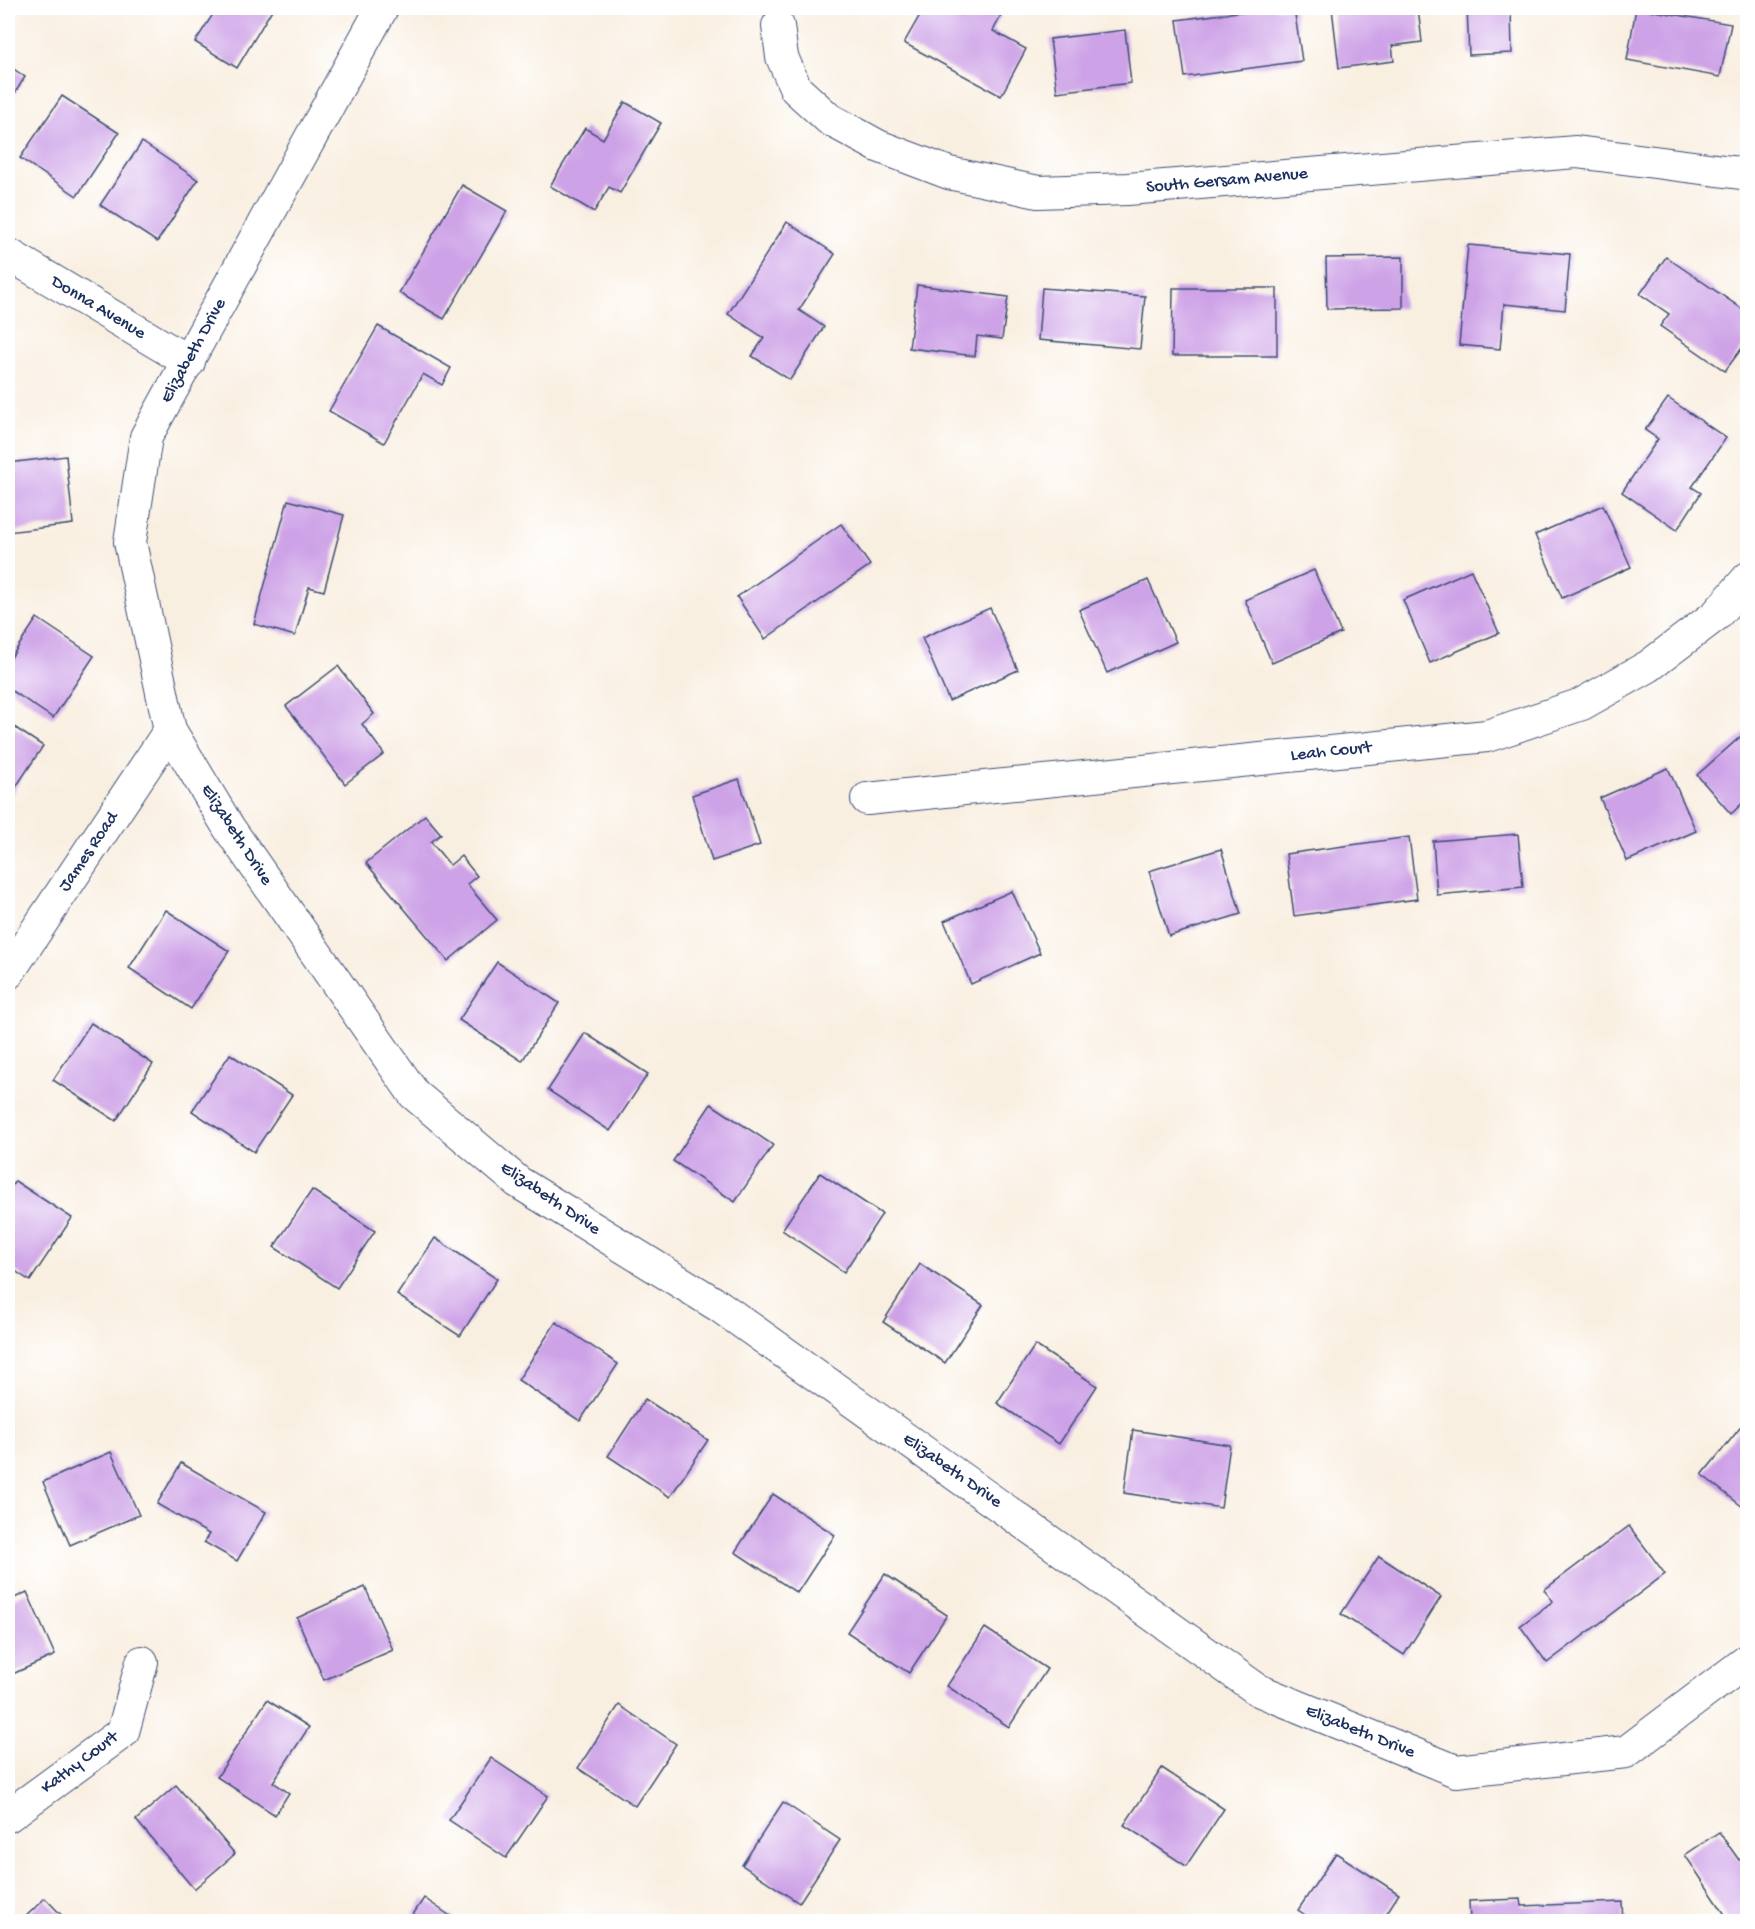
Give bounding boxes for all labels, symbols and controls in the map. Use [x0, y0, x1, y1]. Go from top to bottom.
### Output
street label: South Gersam Avenue [1145, 163, 1309, 199]
street label: Donna Avenue [46, 271, 150, 345]
street label: Elizabeth Drive [157, 294, 232, 407]
street label: Leah Court [1290, 737, 1374, 767]
street label: Elizabeth Drive [196, 781, 277, 890]
street label: James Road [55, 807, 124, 896]
street label: Elizabeth Drive [496, 1158, 605, 1241]
street label: Elizabeth Drive [898, 1429, 1006, 1513]
street label: Elizabeth Drive [1302, 1700, 1419, 1764]
street label: Kathy Court [37, 1726, 124, 1799]

